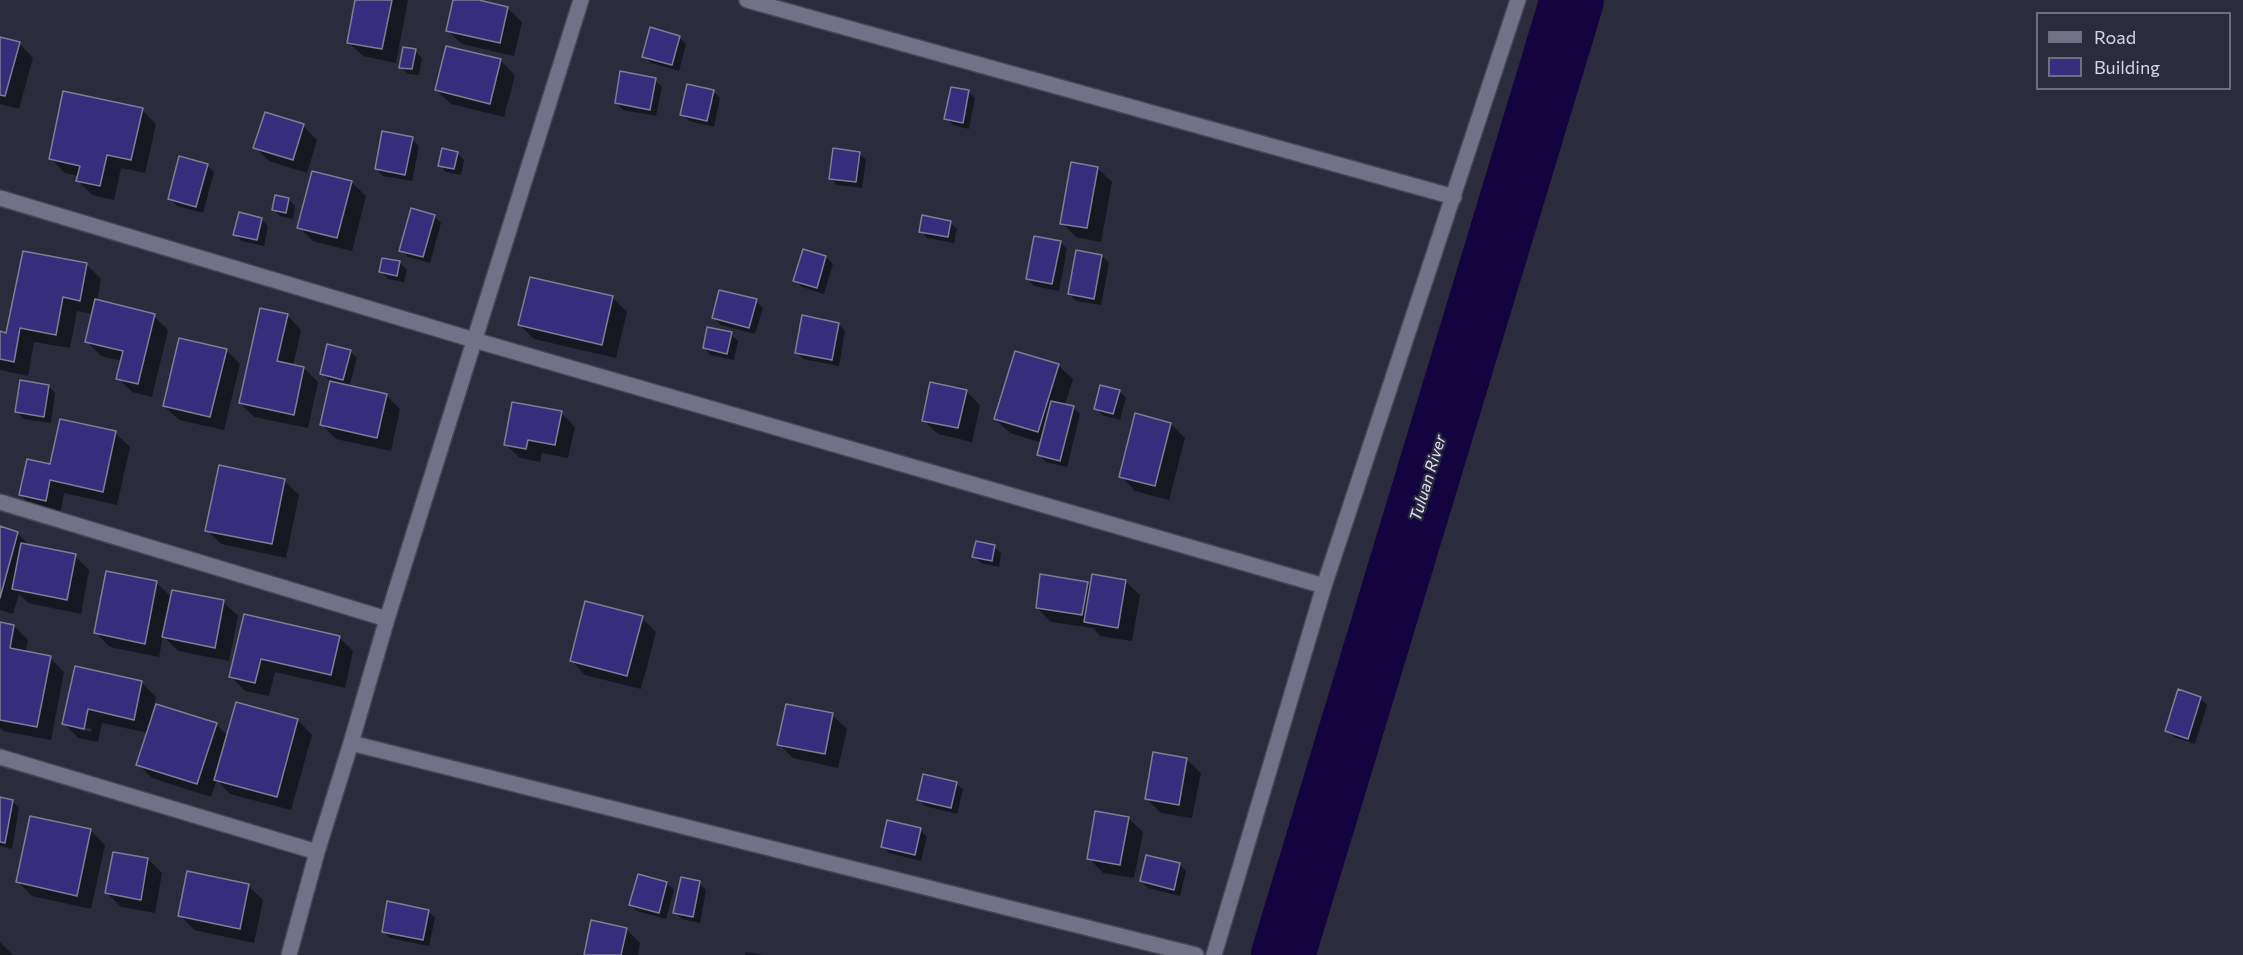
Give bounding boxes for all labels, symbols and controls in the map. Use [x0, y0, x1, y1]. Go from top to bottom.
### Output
legend [2036, 12, 2231, 90]
text: Road [2094, 26, 2136, 48]
text: Building [2094, 56, 2160, 78]
water label: Tuluan River [1406, 433, 1450, 523]

